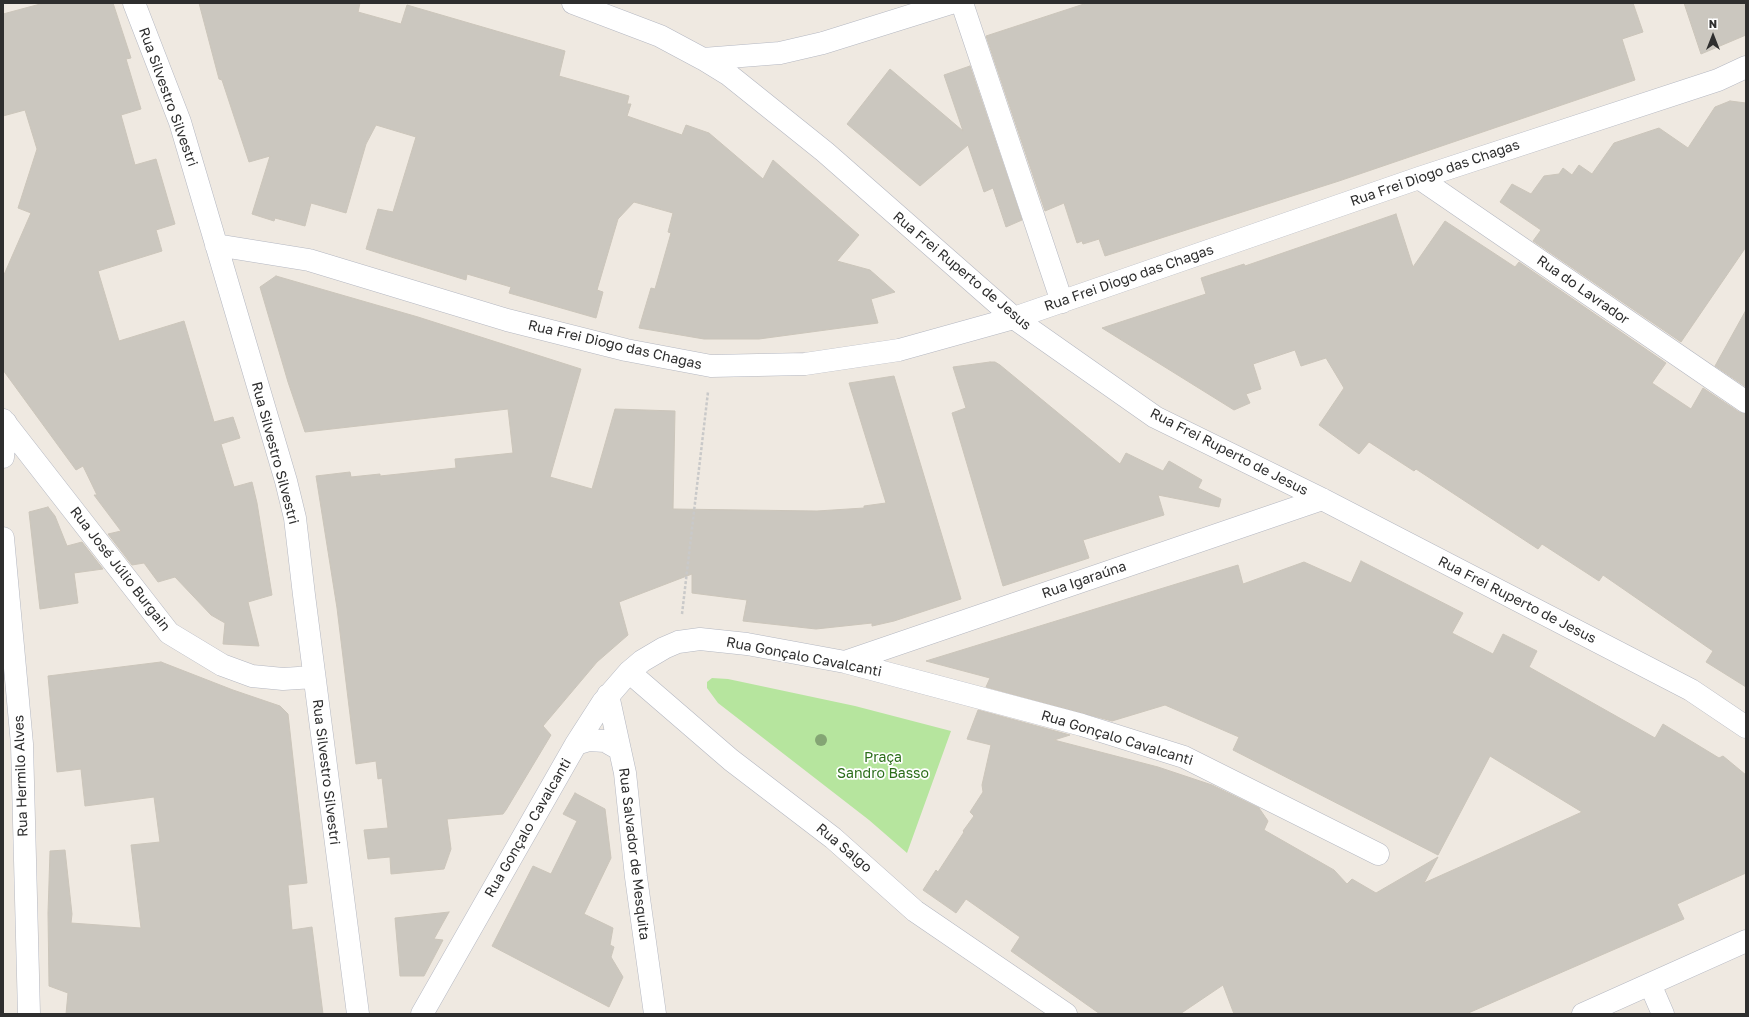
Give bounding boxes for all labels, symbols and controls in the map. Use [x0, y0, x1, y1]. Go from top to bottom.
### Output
north arrow [1693, 16, 1733, 56]
text: N [1709, 17, 1717, 30]
street label: Rua Silvestro Silvestri [135, 25, 201, 169]
street label: Rua Frei Diogo das Chagas [1348, 136, 1522, 210]
street label: Rua Frei Ruperto de Jesus [889, 208, 1035, 334]
street label: Rua Frei Diogo das Chagas [1042, 241, 1216, 315]
street label: Rua do Lavrador [1534, 252, 1632, 328]
street label: Rua Frei Diogo das Chagas [526, 317, 704, 373]
street label: Rua Silvestro Silvestri [248, 380, 302, 526]
street label: Rua Frei Ruperto de Jesus [1147, 405, 1311, 499]
street label: Rua José Júlio Burgain [66, 504, 174, 634]
street label: Rua Frei Ruperto de Jesus [1435, 553, 1599, 647]
street label: Rua Igaraúna [1040, 558, 1128, 602]
street label: Rua Gonçalo Cavalcanti [725, 634, 883, 680]
street label: Rua Silvestro Silvestri [309, 698, 343, 846]
street label: Rua Gonçalo Cavalcanti [1039, 707, 1195, 769]
street label: Rua Hermilo Alves [10, 715, 32, 837]
park label: Praça Sandro Basso [837, 750, 929, 782]
street label: Rua Gonçalo Cavalcanti [481, 755, 575, 901]
street label: Rua Salvador de Mesquita [615, 767, 653, 941]
street label: Rua Salgo [813, 820, 875, 876]

